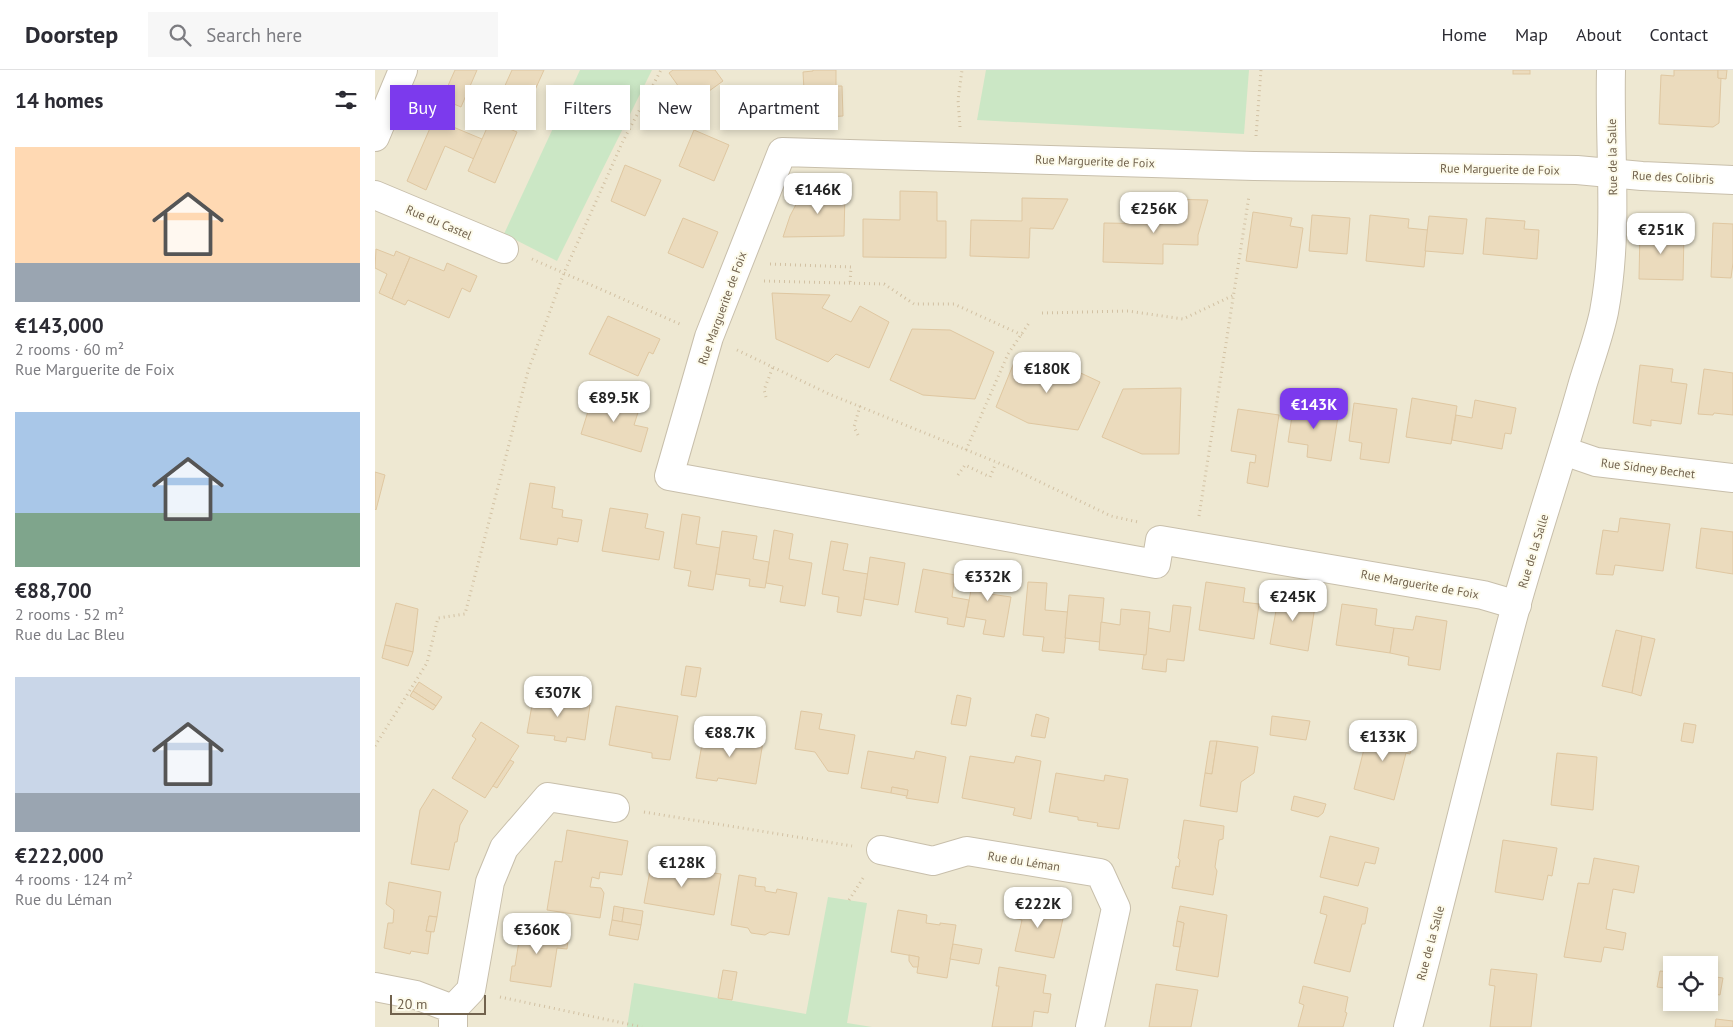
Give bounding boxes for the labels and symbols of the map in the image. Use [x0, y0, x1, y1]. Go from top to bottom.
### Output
street label: Rue de la Salle [1604, 119, 1620, 195]
street label: Rue Marguerite de Foix [1035, 151, 1155, 171]
street label: Rue Marguerite de Foix [1440, 160, 1560, 178]
street label: Rue des Colibris [1632, 167, 1714, 187]
pin: €146K [783, 172, 853, 215]
pin: €256K [1119, 191, 1189, 234]
street label: Rue du Castel [404, 201, 475, 243]
pin: €251K [1626, 212, 1696, 255]
street label: Rue Marguerite de Foix [694, 249, 750, 367]
pin: €180K [1012, 352, 1082, 394]
pin: €89.5K [573, 380, 655, 423]
pin: €143K [1279, 388, 1349, 430]
street label: Rue Sidney Bechet [1600, 455, 1696, 481]
street label: Rue de la Salle [1515, 512, 1551, 590]
pin: €332K [953, 560, 1023, 602]
street label: Rue Marguerite de Foix [1360, 566, 1480, 602]
pin: €245K [1258, 580, 1328, 622]
pin: €307K [523, 676, 593, 718]
pin: €88.7K [689, 716, 771, 758]
pin: €133K [1348, 720, 1418, 762]
pin: €128K [647, 846, 717, 888]
street label: Rue du Léman [987, 848, 1061, 874]
pin: €222K [1003, 886, 1073, 929]
street label: Rue de la Salle [1413, 904, 1447, 982]
pin: €360K [502, 912, 572, 955]
scale bar [390, 992, 486, 1015]

